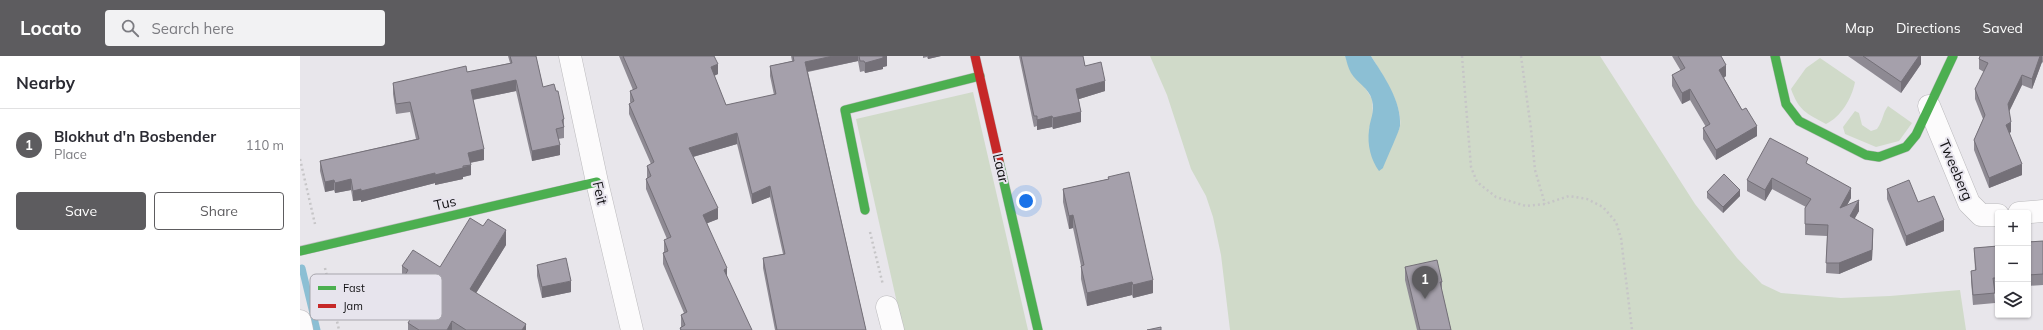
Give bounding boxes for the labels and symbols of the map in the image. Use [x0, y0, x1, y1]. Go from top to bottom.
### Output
street label: Tweeberg [1935, 137, 1977, 203]
street label: Laar [989, 152, 1013, 185]
street label: Feit [589, 180, 611, 207]
your location [1016, 191, 1036, 211]
street label: Tus [432, 192, 458, 214]
pin: 1 [1412, 266, 1438, 299]
legend [310, 274, 442, 320]
text: Fast [343, 281, 365, 295]
text: Jam [343, 299, 363, 313]

